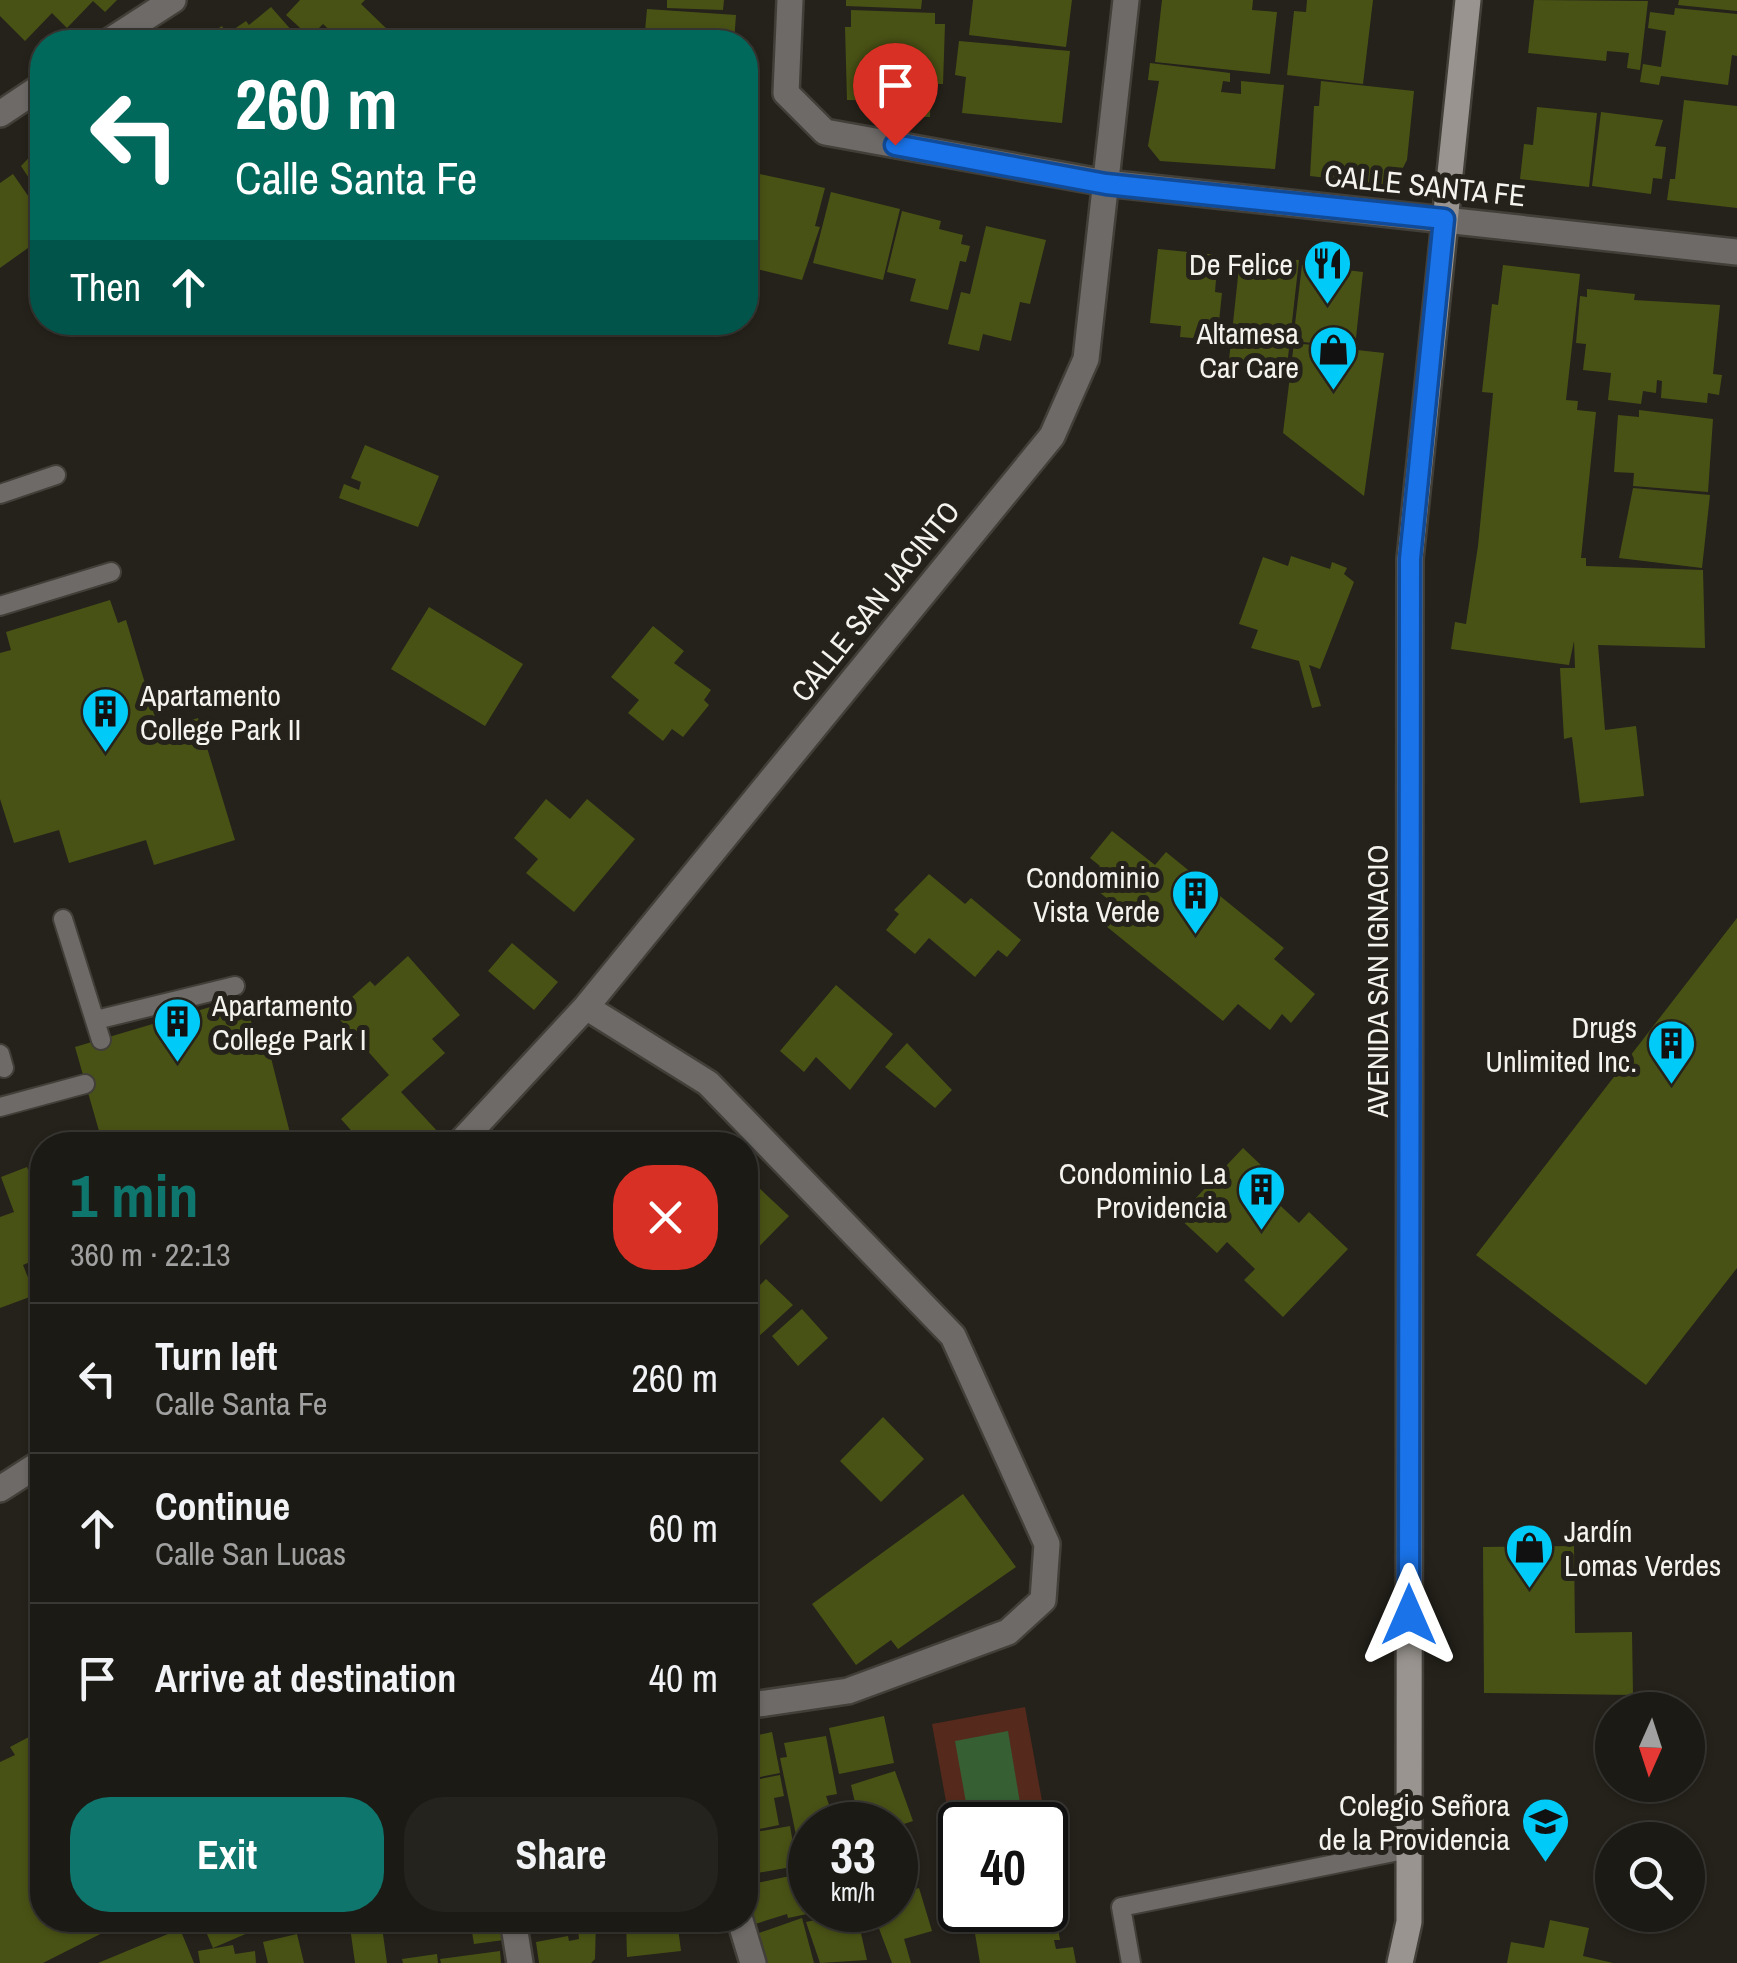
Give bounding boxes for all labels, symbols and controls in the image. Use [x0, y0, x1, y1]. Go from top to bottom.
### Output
pin [853, 43, 938, 146]
text: 260 m [235, 57, 398, 151]
icon: arrive [868, 58, 923, 113]
icon: left [70, 70, 200, 200]
text: Calle Santa Fe [235, 147, 477, 208]
street label: CALLE SANTA FE [1322, 155, 1528, 215]
restaurant icon: De Felice [1302, 238, 1354, 306]
place label: De Felice [1189, 244, 1293, 284]
icon: ahead [161, 260, 216, 315]
text: Then [70, 262, 141, 313]
place label: Altamesa Car Care [1195, 313, 1299, 387]
shop icon: Altamesa Car Care [1308, 324, 1360, 392]
street label: CALLE SAN JACINTO [782, 492, 968, 710]
place label: Apartamento College Park II [139, 675, 301, 749]
building icon: Apartamento College Park II [79, 686, 131, 754]
street label: AVENIDA SAN IGNACIO [1357, 845, 1397, 1119]
place label: Condominio Vista Verde [1026, 857, 1160, 931]
building icon: Condominio Vista Verde [1169, 868, 1221, 936]
place label: Apartamento College Park I [211, 985, 367, 1059]
building icon: Apartamento College Park I [151, 996, 203, 1064]
place label: Drugs Unlimited Inc. [1485, 1007, 1637, 1081]
building icon: Drugs Unlimited Inc. [1646, 1018, 1698, 1086]
place label: Condominio La Providencia [1059, 1153, 1227, 1227]
text: 1 min [70, 1155, 199, 1236]
building icon: Condominio La Providencia [1236, 1164, 1288, 1232]
button: close [613, 1165, 718, 1270]
text: 360 m · 22:13 [70, 1233, 230, 1276]
text: Turn left [155, 1331, 277, 1382]
icon: left [70, 1351, 125, 1406]
text: 260 m [631, 1353, 718, 1404]
text: Calle Santa Fe [155, 1382, 327, 1425]
text: Continue [155, 1481, 290, 1532]
icon: ahead [70, 1501, 125, 1556]
text: 60 m [649, 1503, 718, 1554]
place label: Jardín Lomas Verdes [1564, 1511, 1721, 1585]
shop icon: Jardín Lomas Verdes [1503, 1522, 1555, 1590]
text: Calle San Lucas [155, 1532, 346, 1575]
position arrow [1357, 1563, 1461, 1667]
icon: arrive [70, 1651, 125, 1706]
text: Arrive at destination [155, 1653, 456, 1704]
text: 40 m [649, 1653, 718, 1704]
north arrow [1595, 1692, 1705, 1802]
map controls [1595, 1692, 1705, 1932]
place label: Colegio Señora de la Providencia [1319, 1785, 1510, 1859]
school or university icon: Colegio Señora de la Providencia [1519, 1796, 1571, 1864]
button: Exit [70, 1797, 384, 1912]
button: Share [404, 1797, 718, 1912]
speed limit sign: 40 [938, 1802, 1068, 1932]
text: 33 [830, 1821, 876, 1889]
button: search [1595, 1822, 1705, 1932]
text: km/h [831, 1875, 875, 1909]

